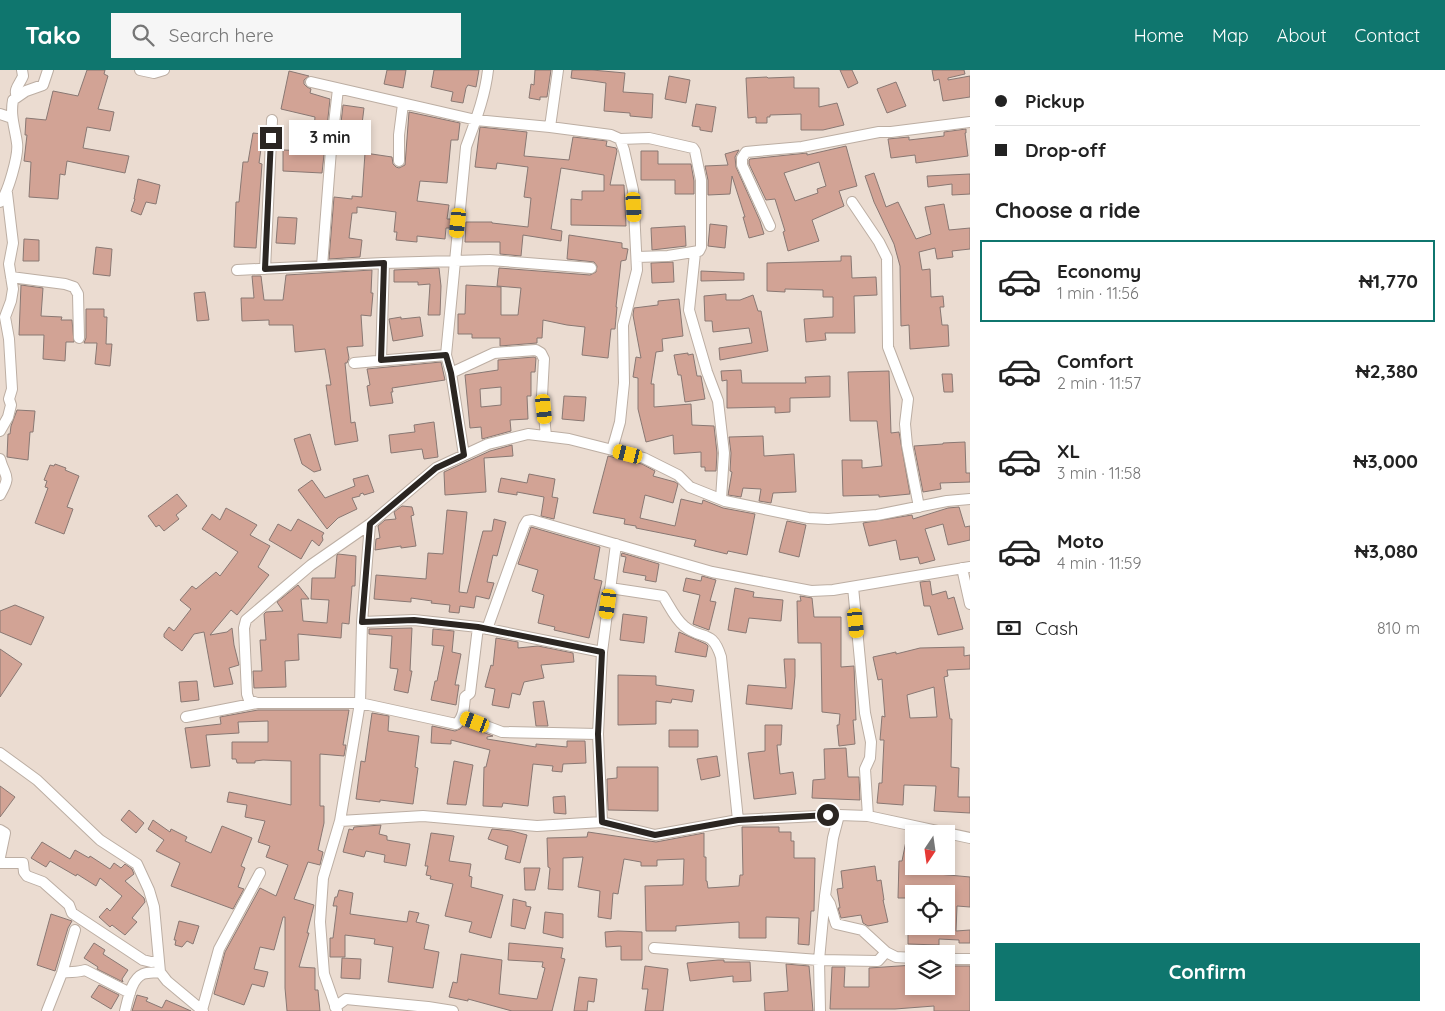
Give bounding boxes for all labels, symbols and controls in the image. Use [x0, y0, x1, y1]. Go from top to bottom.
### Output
search box [111, 13, 461, 58]
text: Tako [25, 20, 81, 50]
icon: search [129, 21, 157, 49]
text: Search here [169, 23, 274, 47]
text: Home [1134, 24, 1184, 47]
text: Map [1212, 24, 1249, 47]
text: About [1277, 24, 1327, 47]
text: Contact [1355, 24, 1420, 47]
text: Pickup [1025, 89, 1085, 113]
callout: 3 min [288, 120, 371, 156]
route end [260, 127, 282, 149]
text: 3 min [309, 127, 351, 147]
text: Drop-off [1025, 138, 1106, 162]
car [625, 192, 642, 222]
text: Choose a ride [995, 196, 1140, 224]
car [448, 207, 467, 239]
icon: car [997, 259, 1042, 304]
text: Economy [1057, 259, 1141, 283]
text: ₦1,770 [1359, 269, 1418, 293]
text: 1 min · 11:56 [1057, 283, 1139, 303]
icon: car [997, 349, 1042, 394]
text: Comfort [1057, 349, 1134, 373]
text: ₦2,380 [1356, 359, 1418, 383]
text: 2 min · 11:57 [1057, 373, 1141, 393]
car [534, 393, 553, 425]
icon: car [997, 439, 1042, 484]
text: XL [1057, 439, 1080, 463]
car [611, 443, 644, 465]
text: ₦3,000 [1354, 449, 1418, 473]
text: 3 min · 11:58 [1057, 463, 1141, 483]
icon: car [997, 529, 1042, 574]
text: Moto [1057, 529, 1104, 553]
text: ₦3,080 [1355, 539, 1418, 563]
text: 4 min · 11:59 [1057, 553, 1141, 573]
car [598, 588, 617, 620]
car [846, 607, 865, 639]
icon: cash [995, 614, 1023, 642]
text: Cash [1035, 616, 1079, 640]
text: 810 m [1377, 618, 1420, 638]
car [458, 710, 491, 734]
route start [817, 804, 839, 826]
north arrow [905, 825, 955, 875]
map controls [905, 825, 955, 995]
button: locate [905, 885, 955, 935]
button: Confirm [995, 943, 1420, 1001]
button: layers [905, 945, 955, 995]

